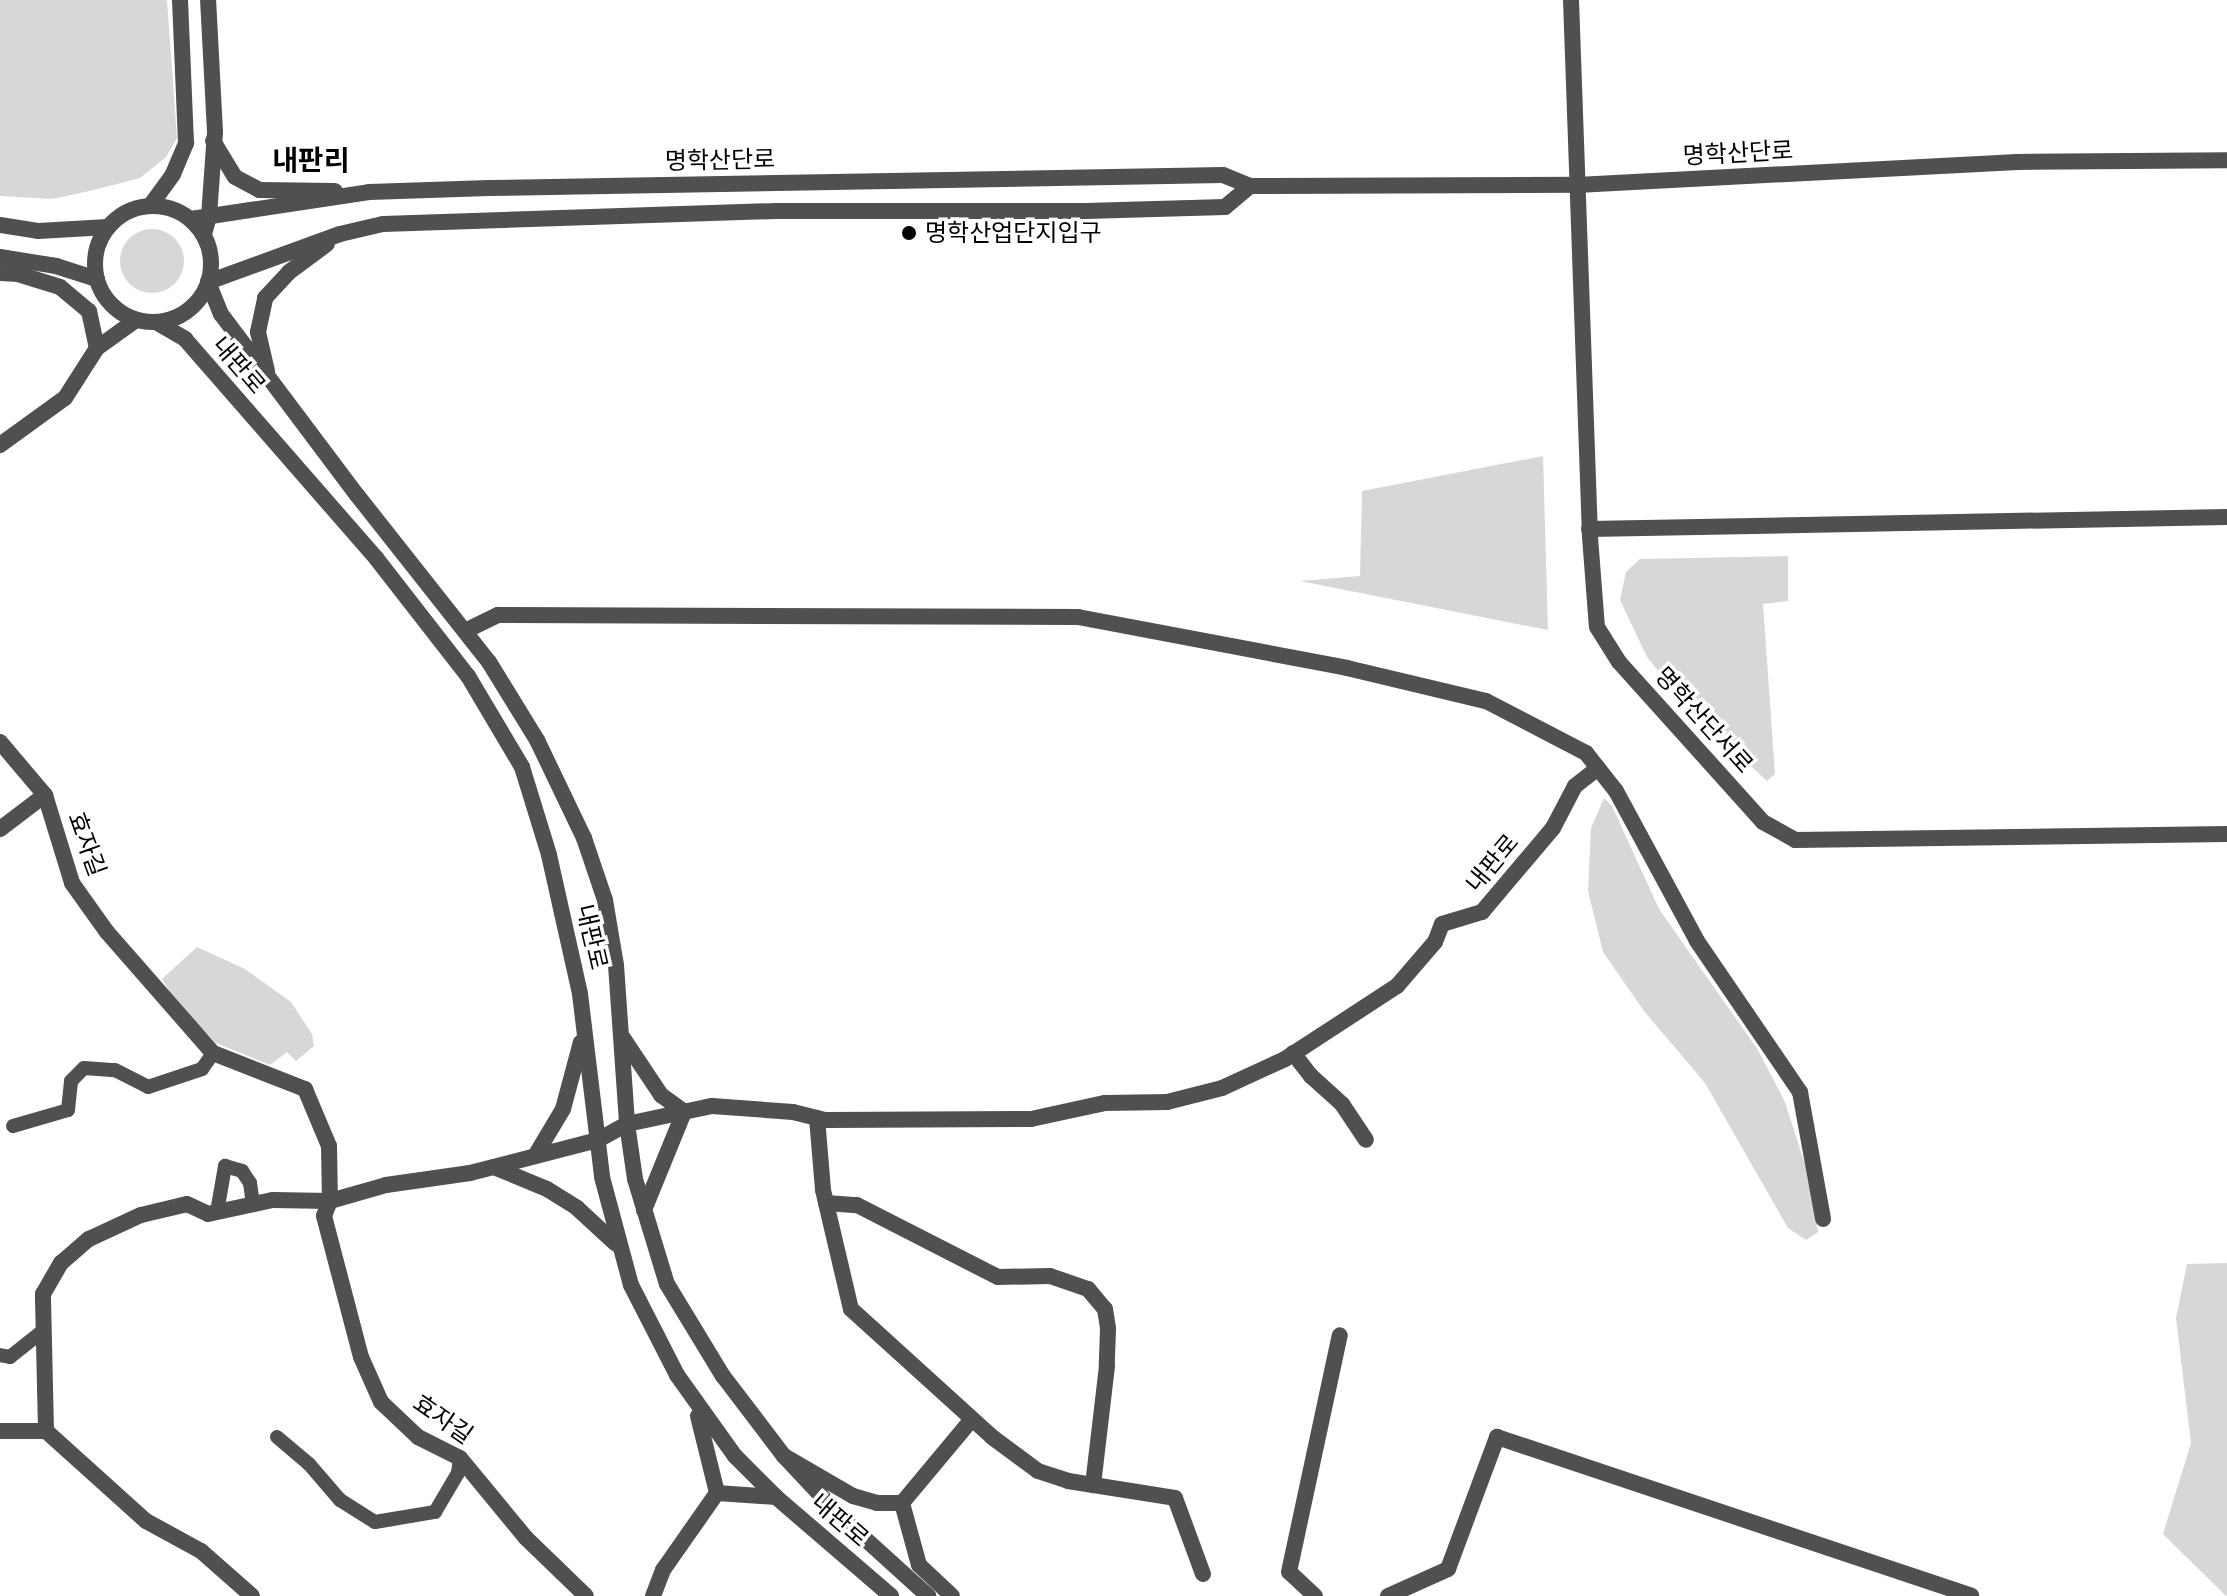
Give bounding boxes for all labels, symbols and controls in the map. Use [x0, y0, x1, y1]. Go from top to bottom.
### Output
street label: 명학산단로 [1682, 136, 1794, 170]
district label: 내판리 [272, 143, 350, 177]
street label: 명학산단로 [665, 145, 775, 175]
place label: 명학산업단지입구 [925, 219, 1102, 247]
marker: 명학산업단지입구 [900, 224, 918, 242]
street label: 내판로 [206, 331, 272, 399]
street label: 명학산단서로 [1649, 661, 1759, 779]
street label: 효자길 [62, 808, 112, 880]
street label: 내판로 [1460, 828, 1524, 898]
street label: 내판로 [571, 901, 613, 973]
street label: 효자길 [408, 1388, 478, 1450]
street label: 내판로 [806, 1487, 874, 1553]

